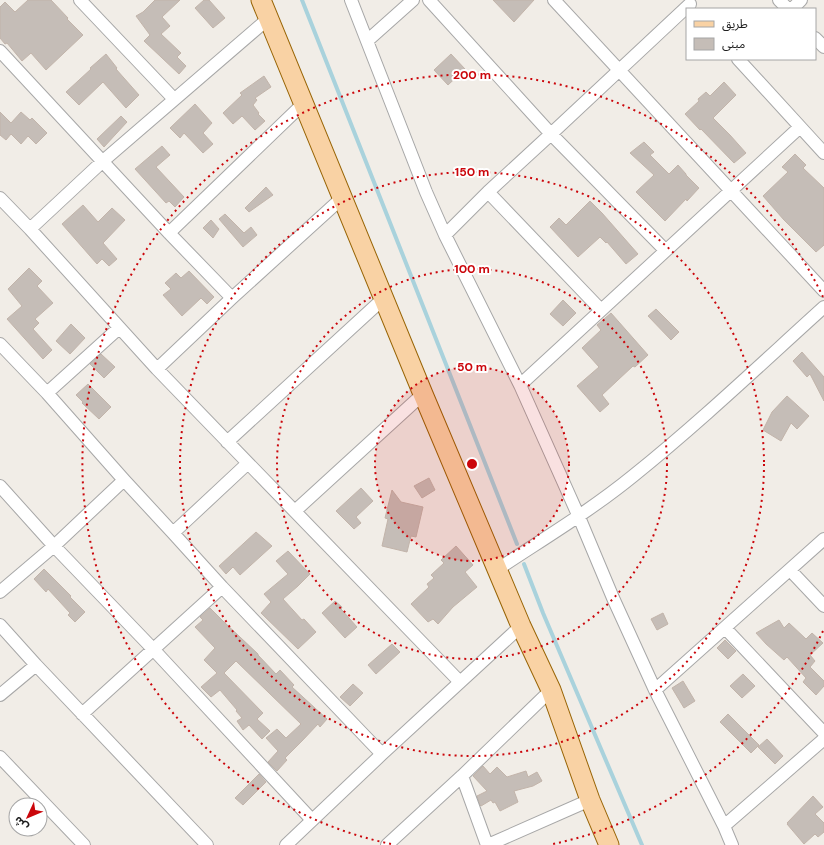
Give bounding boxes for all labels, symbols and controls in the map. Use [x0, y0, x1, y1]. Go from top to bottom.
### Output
legend [686, 8, 816, 60]
text: طريق [722, 16, 748, 32]
text: مبنى [722, 36, 745, 52]
text: 200 m [453, 67, 491, 83]
text: 150 m [455, 164, 489, 180]
text: 100 m [454, 261, 490, 277]
text: 50 m [457, 359, 487, 375]
centre of rings [465, 457, 479, 471]
north arrow [8, 797, 48, 837]
text: ش [11, 814, 31, 834]

